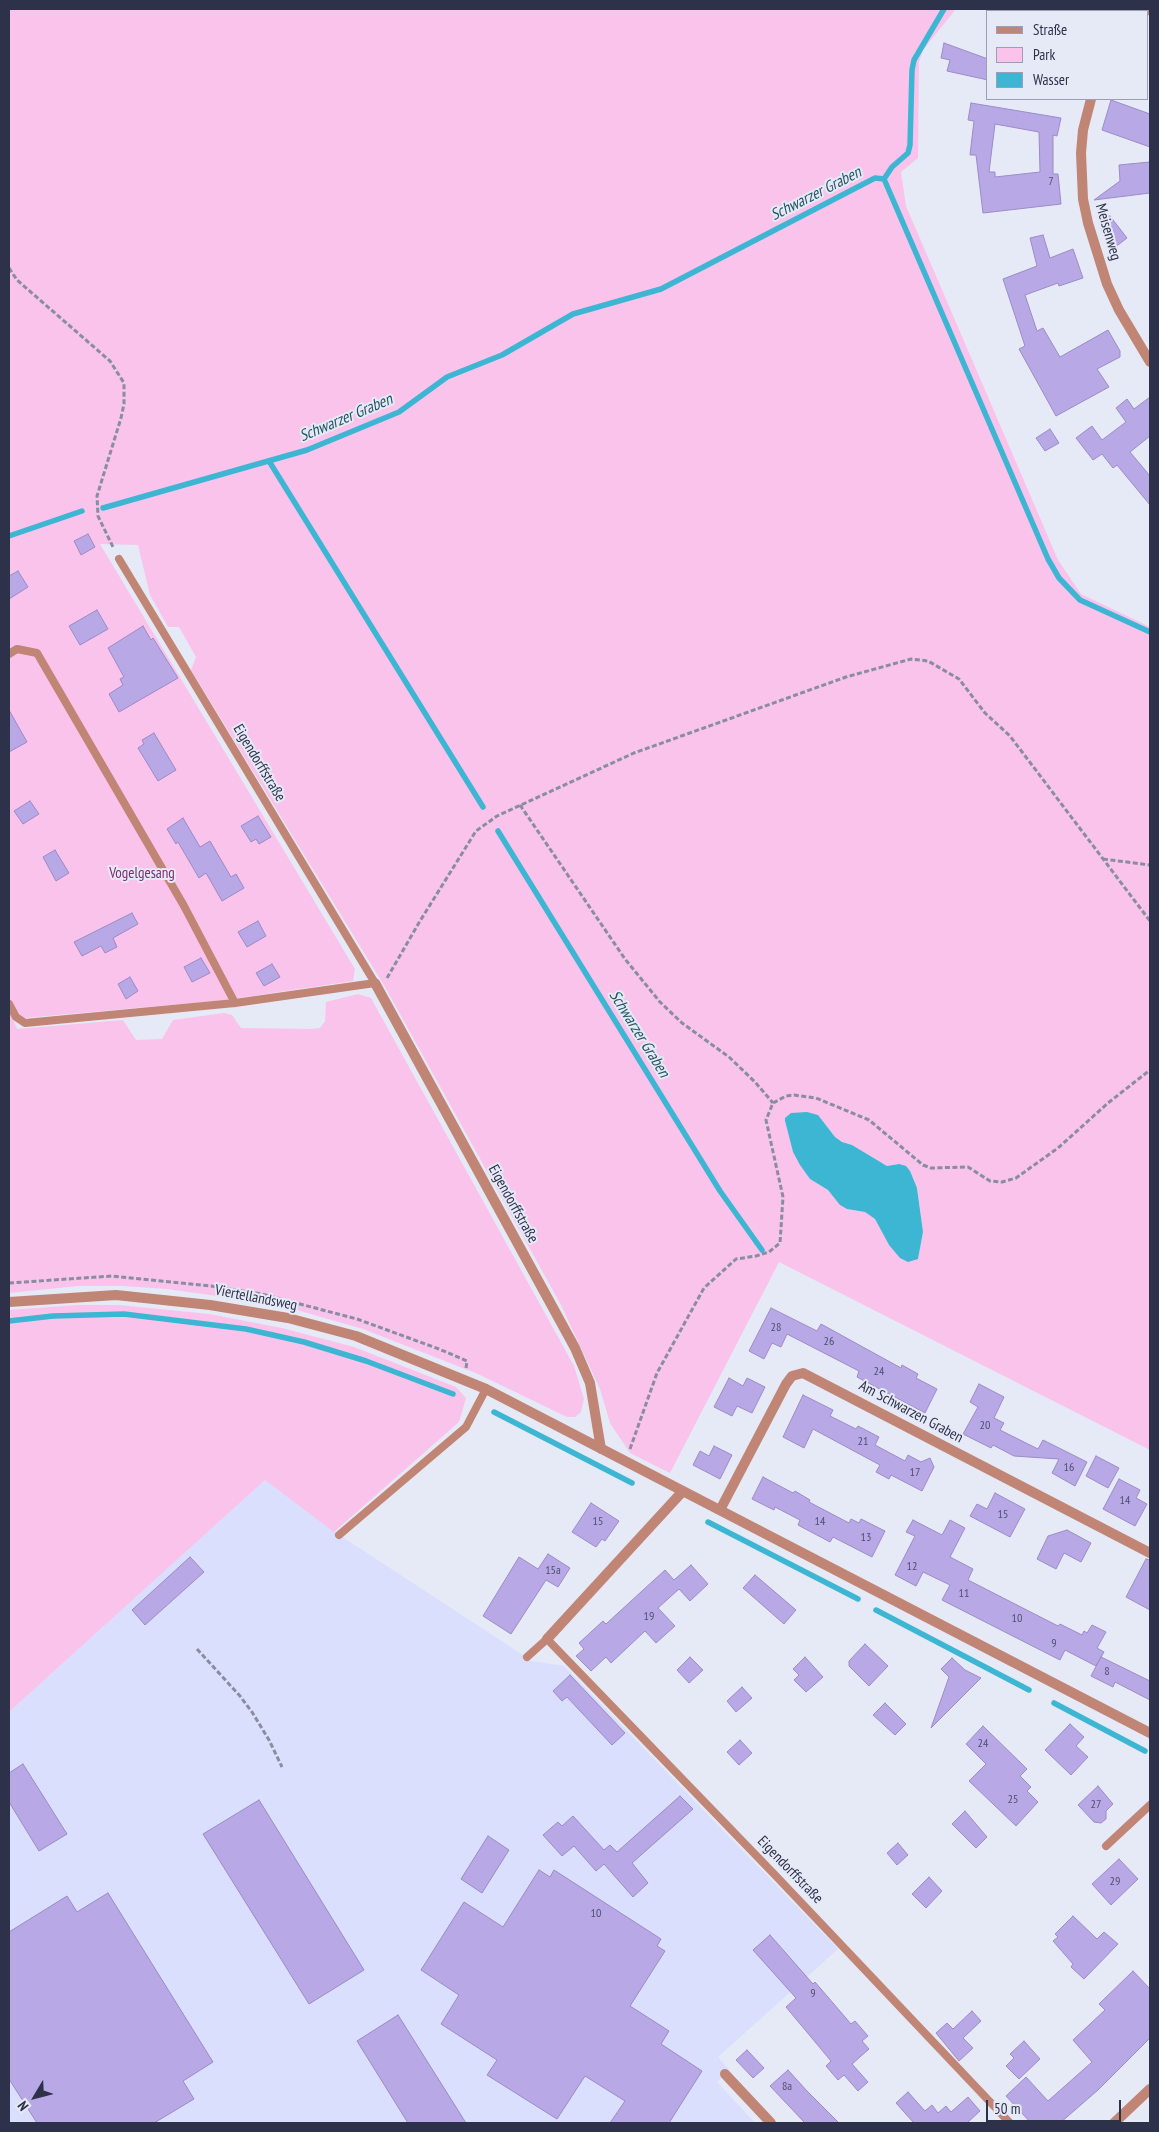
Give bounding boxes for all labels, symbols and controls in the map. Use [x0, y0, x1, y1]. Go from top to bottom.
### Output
legend [986, 10, 1149, 100]
text: Straße [1033, 20, 1067, 39]
text: Park [1033, 45, 1055, 64]
text: Wasser [1033, 70, 1069, 89]
water label: Schwarzer Graben [768, 163, 864, 225]
house number: 7 [1048, 175, 1054, 189]
street label: Meisenweg [1091, 202, 1125, 262]
water label: Schwarzer Graben [297, 390, 395, 446]
street label: Eigendorffstraße [229, 721, 289, 805]
park label: Vogelgesang [109, 865, 175, 883]
water label: Schwarzer Graben [605, 987, 673, 1081]
street label: Eigendorffstraße [484, 1162, 542, 1246]
street label: Viertellandsweg [213, 1281, 299, 1315]
house number: 28 [771, 1321, 781, 1335]
house number: 26 [824, 1335, 834, 1349]
house number: 24 [874, 1365, 884, 1379]
street label: Am Schwarzen Graben [856, 1377, 966, 1447]
house number: 20 [980, 1419, 990, 1433]
house number: 21 [858, 1435, 868, 1449]
house number: 16 [1064, 1461, 1074, 1475]
house number: 17 [910, 1466, 920, 1480]
house number: 14 [1120, 1494, 1130, 1508]
house number: 15 [998, 1508, 1008, 1522]
house number: 15 [593, 1515, 603, 1529]
house number: 14 [815, 1515, 825, 1529]
house number: 13 [861, 1531, 871, 1545]
house number: 12 [907, 1560, 917, 1574]
house number: 15a [545, 1564, 561, 1578]
house number: 11 [959, 1587, 969, 1601]
house number: 19 [644, 1610, 654, 1624]
house number: 10 [1012, 1612, 1022, 1626]
house number: 9 [1051, 1637, 1057, 1651]
house number: 8 [1104, 1665, 1110, 1679]
house number: 24 [978, 1737, 988, 1751]
house number: 25 [1008, 1793, 1018, 1807]
house number: 27 [1091, 1798, 1101, 1812]
street label: Eigendorffstraße [753, 1833, 827, 1907]
house number: 29 [1110, 1875, 1120, 1889]
house number: 10 [591, 1907, 601, 1921]
house number: 9 [810, 1987, 816, 2001]
north arrow [10, 2072, 60, 2122]
house number: 8a [782, 2080, 792, 2094]
scale bar [989, 2090, 1124, 2122]
text: N [14, 2098, 32, 2114]
text: 50 m [994, 2099, 1020, 2118]

